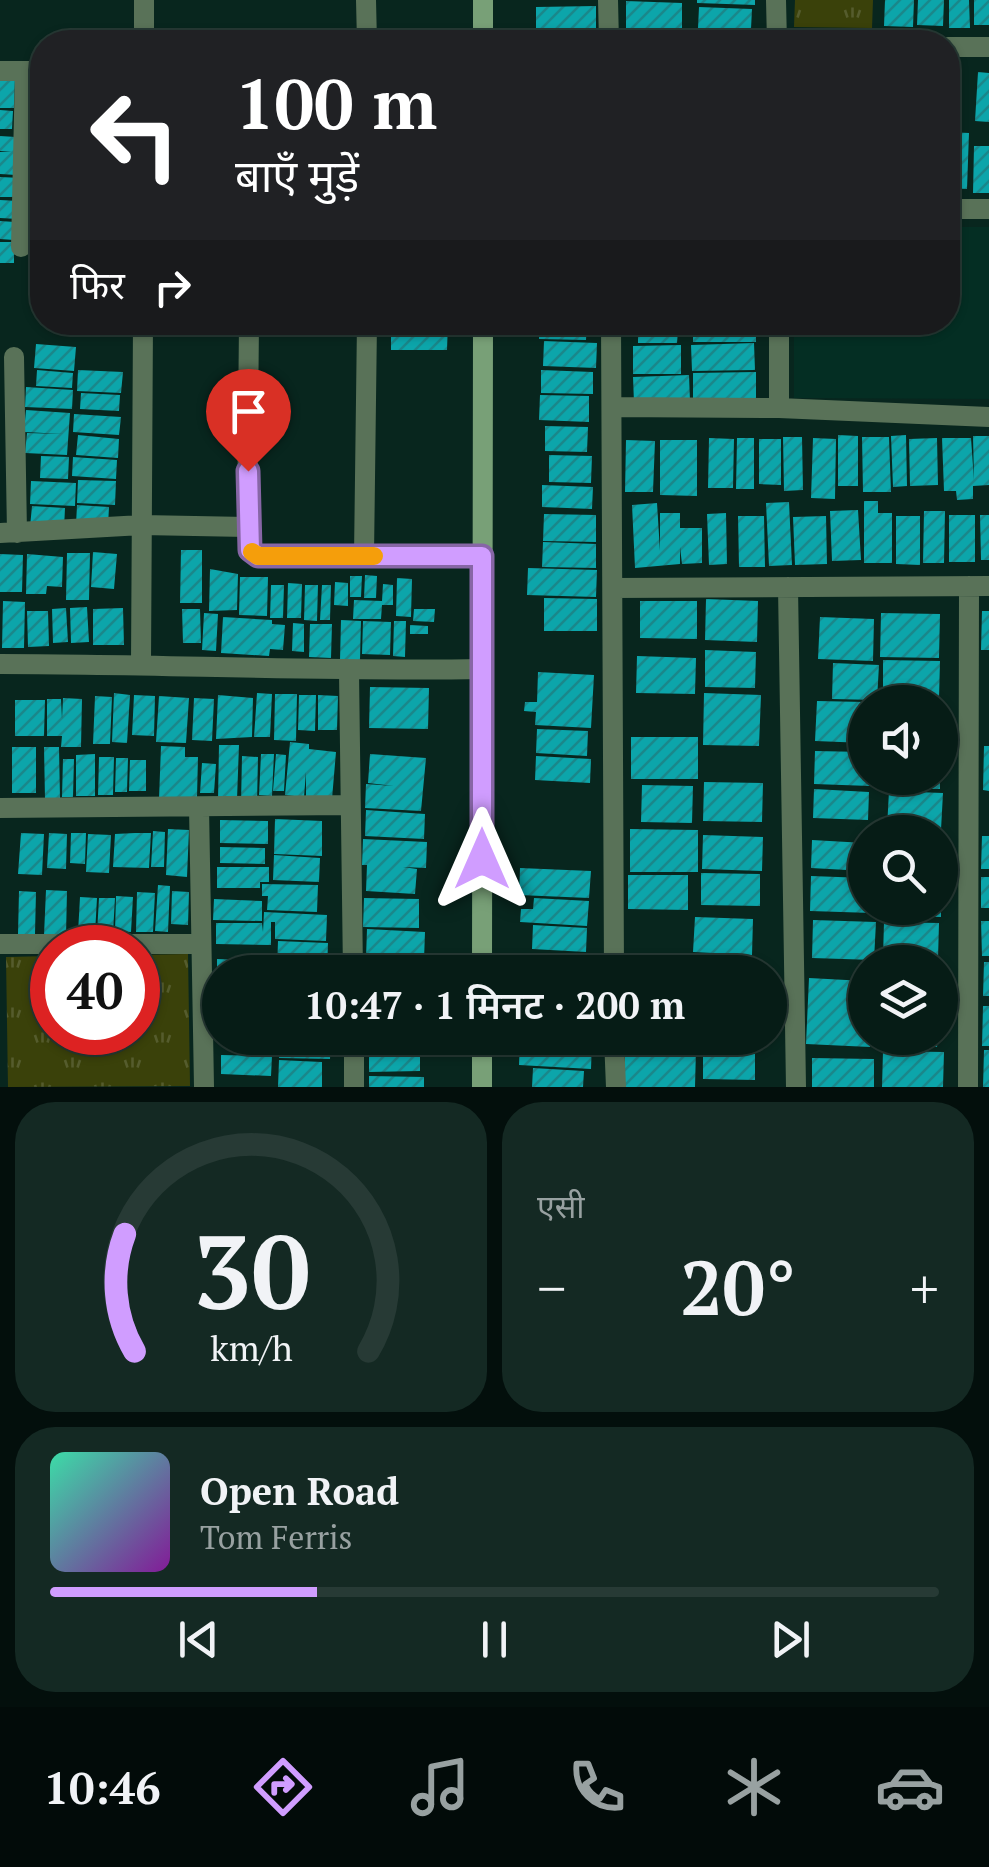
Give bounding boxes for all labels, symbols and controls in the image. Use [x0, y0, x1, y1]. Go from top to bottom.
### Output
text: 100 m [235, 56, 437, 149]
icon: left [70, 70, 200, 200]
text: बाएँ मुड़ें [235, 145, 359, 205]
text: फिर [70, 260, 125, 310]
icon: right [145, 260, 200, 315]
pin [206, 369, 291, 472]
icon: arrive [221, 384, 276, 439]
map controls [848, 685, 958, 1055]
button: sound [848, 685, 958, 795]
position arrow [430, 807, 534, 911]
button: search [848, 815, 958, 925]
speed limit sign: 40 [30, 925, 160, 1055]
button: layers [848, 945, 958, 1055]
text: 10:47 · 1 मिनट · 200 m [304, 980, 685, 1030]
text: एसी [537, 1185, 585, 1227]
text: 30 [192, 1201, 310, 1339]
text: 20° [680, 1237, 796, 1336]
text: − [537, 1251, 566, 1324]
text: + [910, 1251, 939, 1324]
text: km/h [210, 1324, 292, 1371]
text: Open Road [200, 1466, 399, 1516]
text: Tom Ferris [200, 1516, 352, 1558]
icon: previous [171, 1612, 226, 1667]
icon: pause [467, 1612, 522, 1667]
icon: next [763, 1612, 818, 1667]
icon: directions [248, 1752, 318, 1822]
icon: music [405, 1752, 475, 1822]
icon: phone [562, 1752, 632, 1822]
icon: climate [719, 1752, 789, 1822]
icon: car [875, 1752, 945, 1822]
text: 10:46 [43, 1757, 161, 1817]

